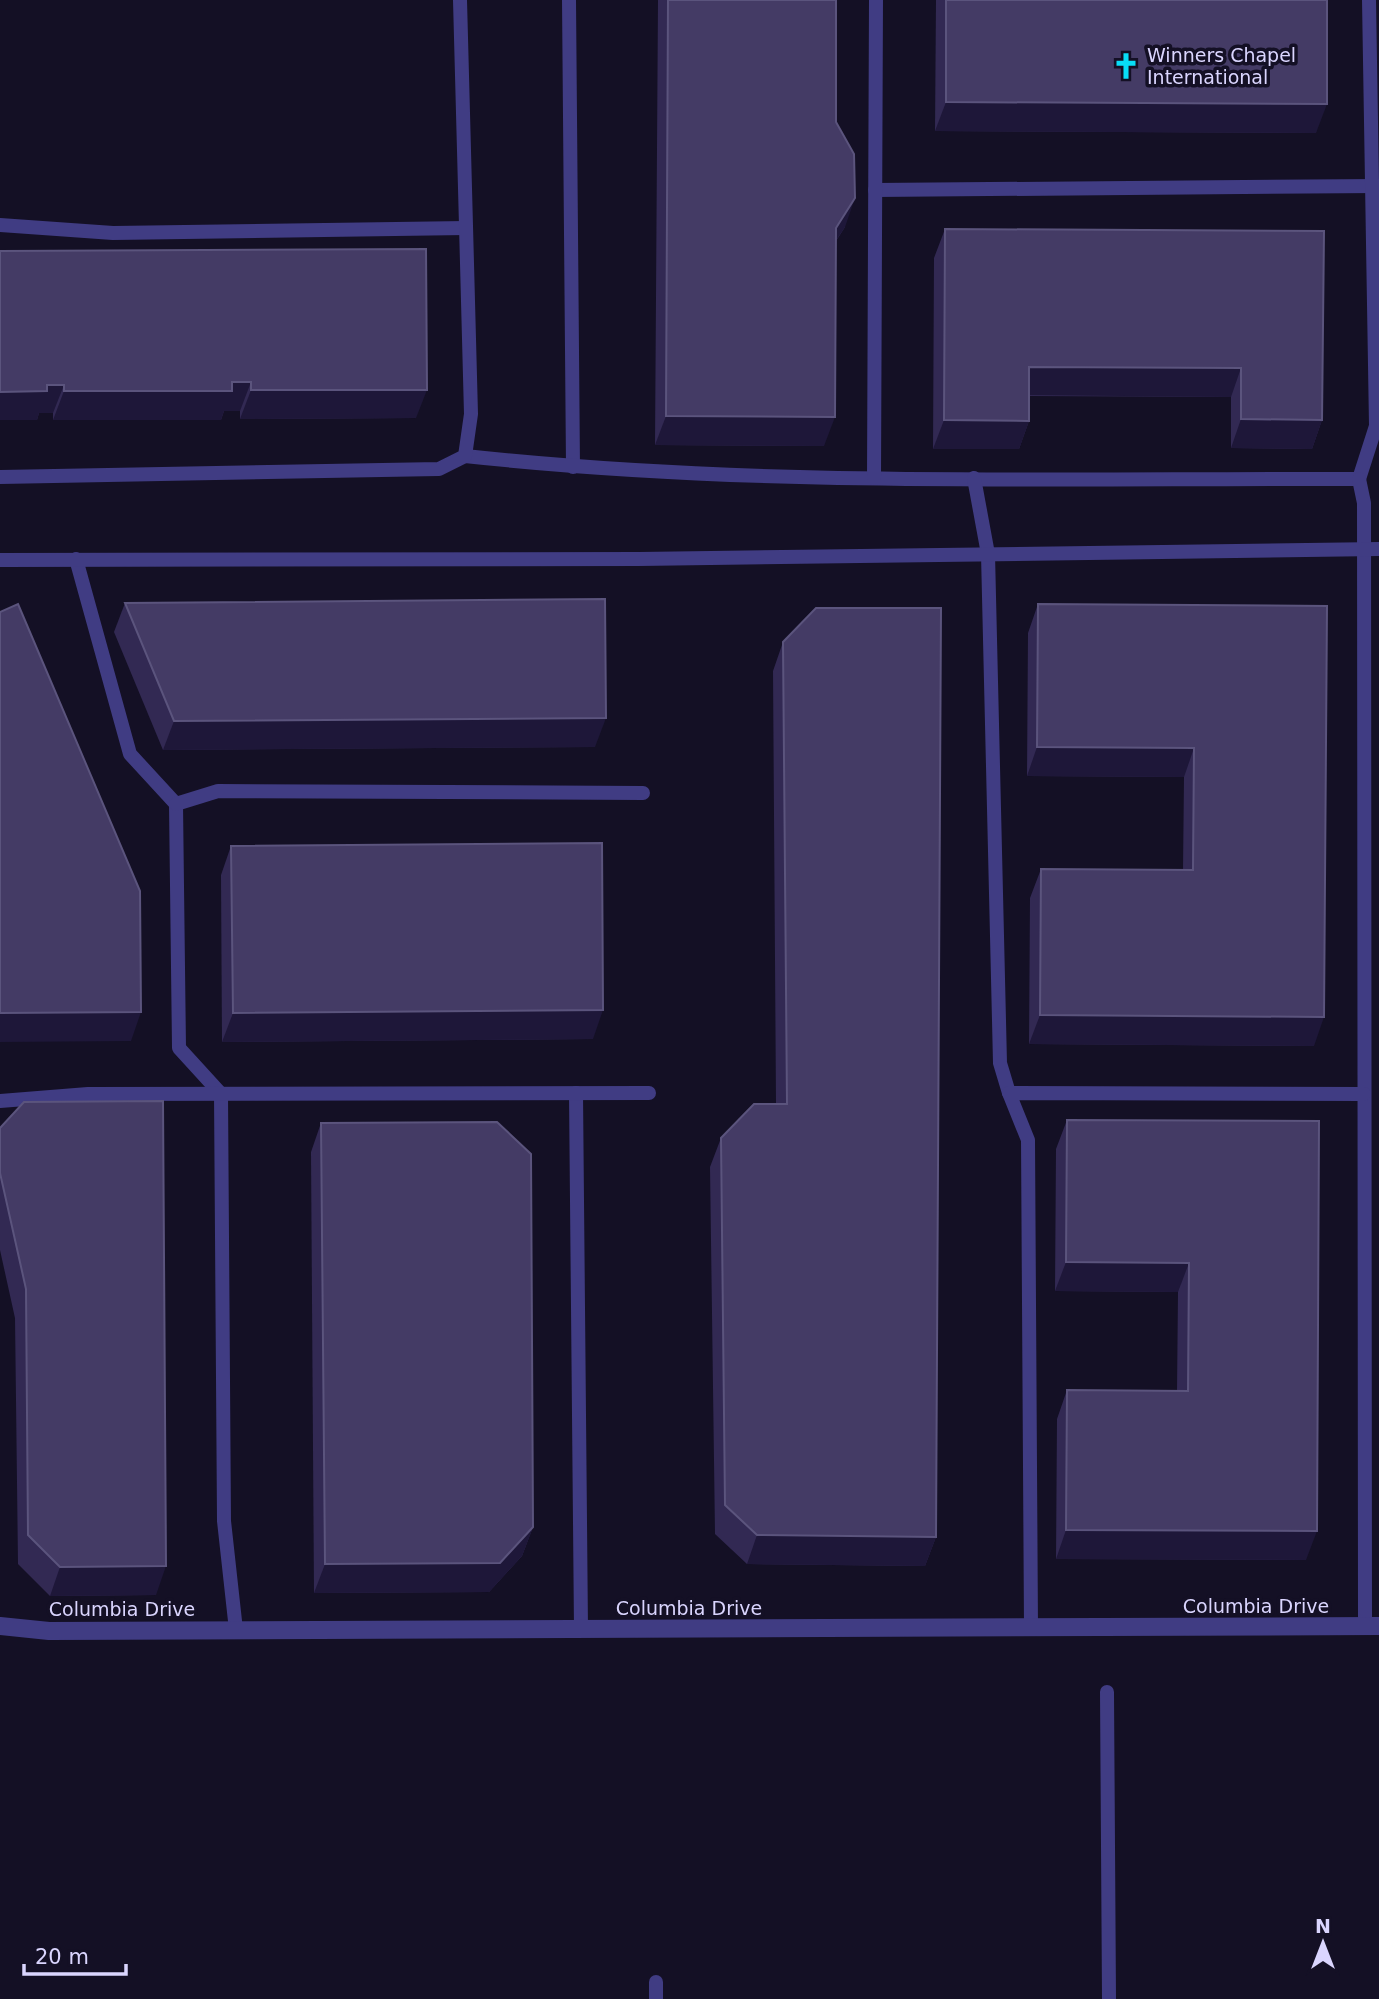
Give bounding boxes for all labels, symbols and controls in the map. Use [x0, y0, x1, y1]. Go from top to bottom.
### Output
place label: Winners Chapel International [1147, 44, 1296, 88]
church icon: Winners Chapel International [1111, 51, 1141, 81]
street label: Columbia Drive [1183, 1595, 1329, 1617]
street label: Columbia Drive [616, 1597, 762, 1619]
street label: Columbia Drive [49, 1598, 195, 1620]
north arrow [1288, 1908, 1358, 1978]
text: N [1315, 1915, 1331, 1937]
scale bar [24, 1932, 126, 1976]
text: 20 m [35, 1945, 89, 1969]

